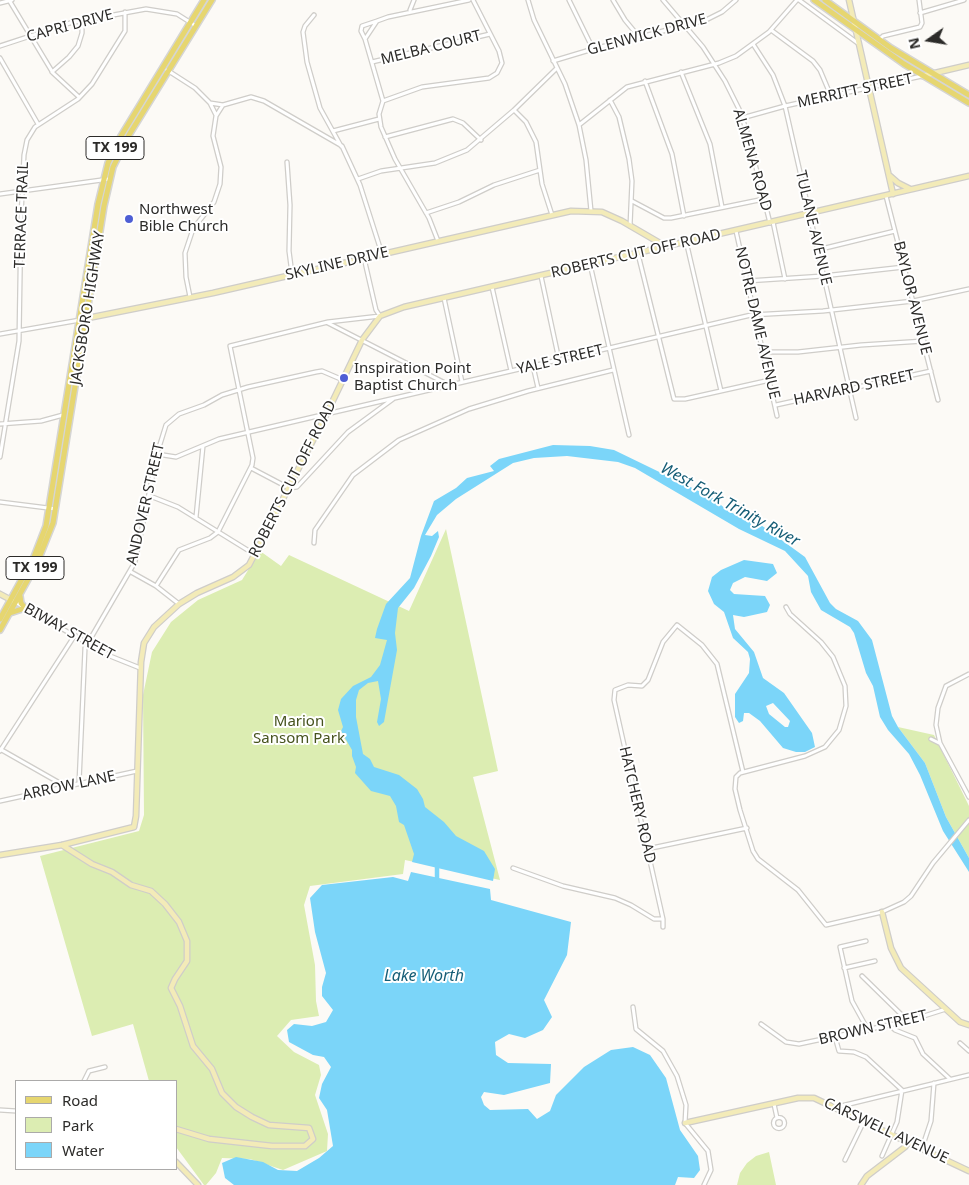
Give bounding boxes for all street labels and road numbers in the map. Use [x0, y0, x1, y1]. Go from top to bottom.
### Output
street label: CAPRI DRIVE [25, 6, 115, 46]
street label: GLENWICK DRIVE [585, 10, 709, 60]
street label: MELBA COURT [379, 27, 483, 69]
street label: MERRITT STREET [796, 70, 914, 112]
street label: ALMENA ROAD [729, 107, 775, 213]
road number: TX 199 [86, 136, 144, 160]
street label: TERRACE TRAIL [11, 161, 33, 269]
street label: TULANE AVENUE [791, 169, 835, 287]
street label: ROBERTS CUT OFF ROAD [549, 226, 723, 282]
street label: JACKSBORO HIGHWAY [67, 230, 109, 386]
street label: BAYLOR AVENUE [889, 239, 935, 357]
street label: SKYLINE DRIVE [284, 243, 390, 285]
street label: NOTRE DAME AVENUE [731, 245, 783, 401]
street label: YALE STREET [515, 341, 605, 379]
street label: HARVARD STREET [792, 366, 916, 410]
street label: ROBERTS CUT OFF ROAD [245, 397, 341, 561]
street label: ANDOVER STREET [123, 441, 169, 567]
road number: TX 199 [6, 556, 64, 580]
street label: BIWAY STREET [21, 600, 117, 664]
street label: HATCHERY ROAD [615, 745, 659, 865]
street label: ARROW LANE [21, 767, 117, 805]
street label: BROWN STREET [817, 1007, 929, 1049]
street label: CARSWELL AVENUE [821, 1094, 951, 1168]

